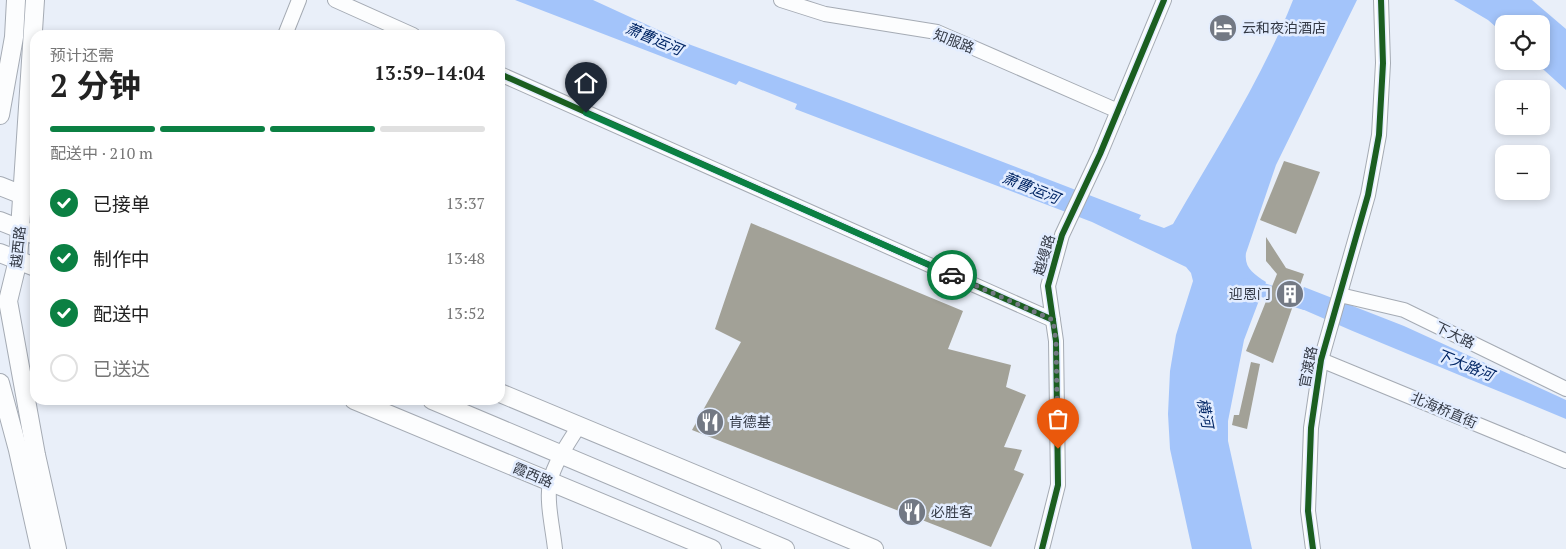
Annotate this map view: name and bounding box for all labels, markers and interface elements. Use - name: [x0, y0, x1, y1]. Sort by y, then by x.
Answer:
- hotel icon: 云和夜泊酒店: [1208, 13, 1238, 43]
- map controls: [1495, 15, 1550, 200]
- button: locate: [1495, 15, 1550, 70]
- water label: 萧曹运河: [623, 17, 689, 60]
- place label: 云和夜泊酒店: [1242, 18, 1326, 37]
- street label: 知服路: [931, 24, 977, 57]
- text: 预计还需: [50, 44, 114, 66]
- text: 13:59–14:04: [374, 60, 485, 85]
- pin: [565, 62, 607, 113]
- text: 2 分钟: [50, 64, 141, 106]
- icon: home: [572, 69, 600, 97]
- button: +: [1495, 80, 1550, 135]
- text: 配送中 · 210 m: [50, 142, 153, 164]
- button: −: [1495, 145, 1550, 200]
- water label: 萧曹运河: [1000, 167, 1066, 209]
- icon: check: [50, 189, 78, 217]
- text: 已接单: [93, 191, 150, 216]
- text: 13:37: [446, 192, 485, 214]
- street label: 越西路: [6, 225, 29, 269]
- street label: 越缦路: [1028, 232, 1059, 278]
- icon: check: [50, 244, 78, 272]
- text: 制作中: [93, 246, 150, 271]
- text: 13:48: [446, 247, 485, 269]
- courier: [927, 250, 977, 300]
- icon: car: [938, 261, 966, 289]
- building icon: 迎恩门: [1275, 279, 1305, 309]
- place label: 迎恩门: [1229, 284, 1271, 303]
- icon: check: [50, 299, 78, 327]
- text: 配送中: [93, 301, 150, 326]
- text: 13:52: [446, 302, 485, 324]
- street label: 下大路: [1432, 317, 1478, 352]
- street label: 官渡路: [1294, 344, 1321, 389]
- water label: 下大路河: [1434, 344, 1500, 386]
- text: 已送达: [93, 356, 150, 381]
- street label: 北海桥直街: [1408, 387, 1480, 432]
- water label: 横河: [1193, 396, 1219, 432]
- pin: [1037, 398, 1079, 449]
- icon: bag: [1044, 405, 1072, 433]
- restaurant icon: 肯德基: [695, 407, 725, 437]
- place label: 肯德基: [729, 412, 771, 431]
- street label: 霞西路: [510, 458, 556, 491]
- restaurant icon: 必胜客: [897, 497, 927, 527]
- place label: 必胜客: [931, 502, 973, 521]

